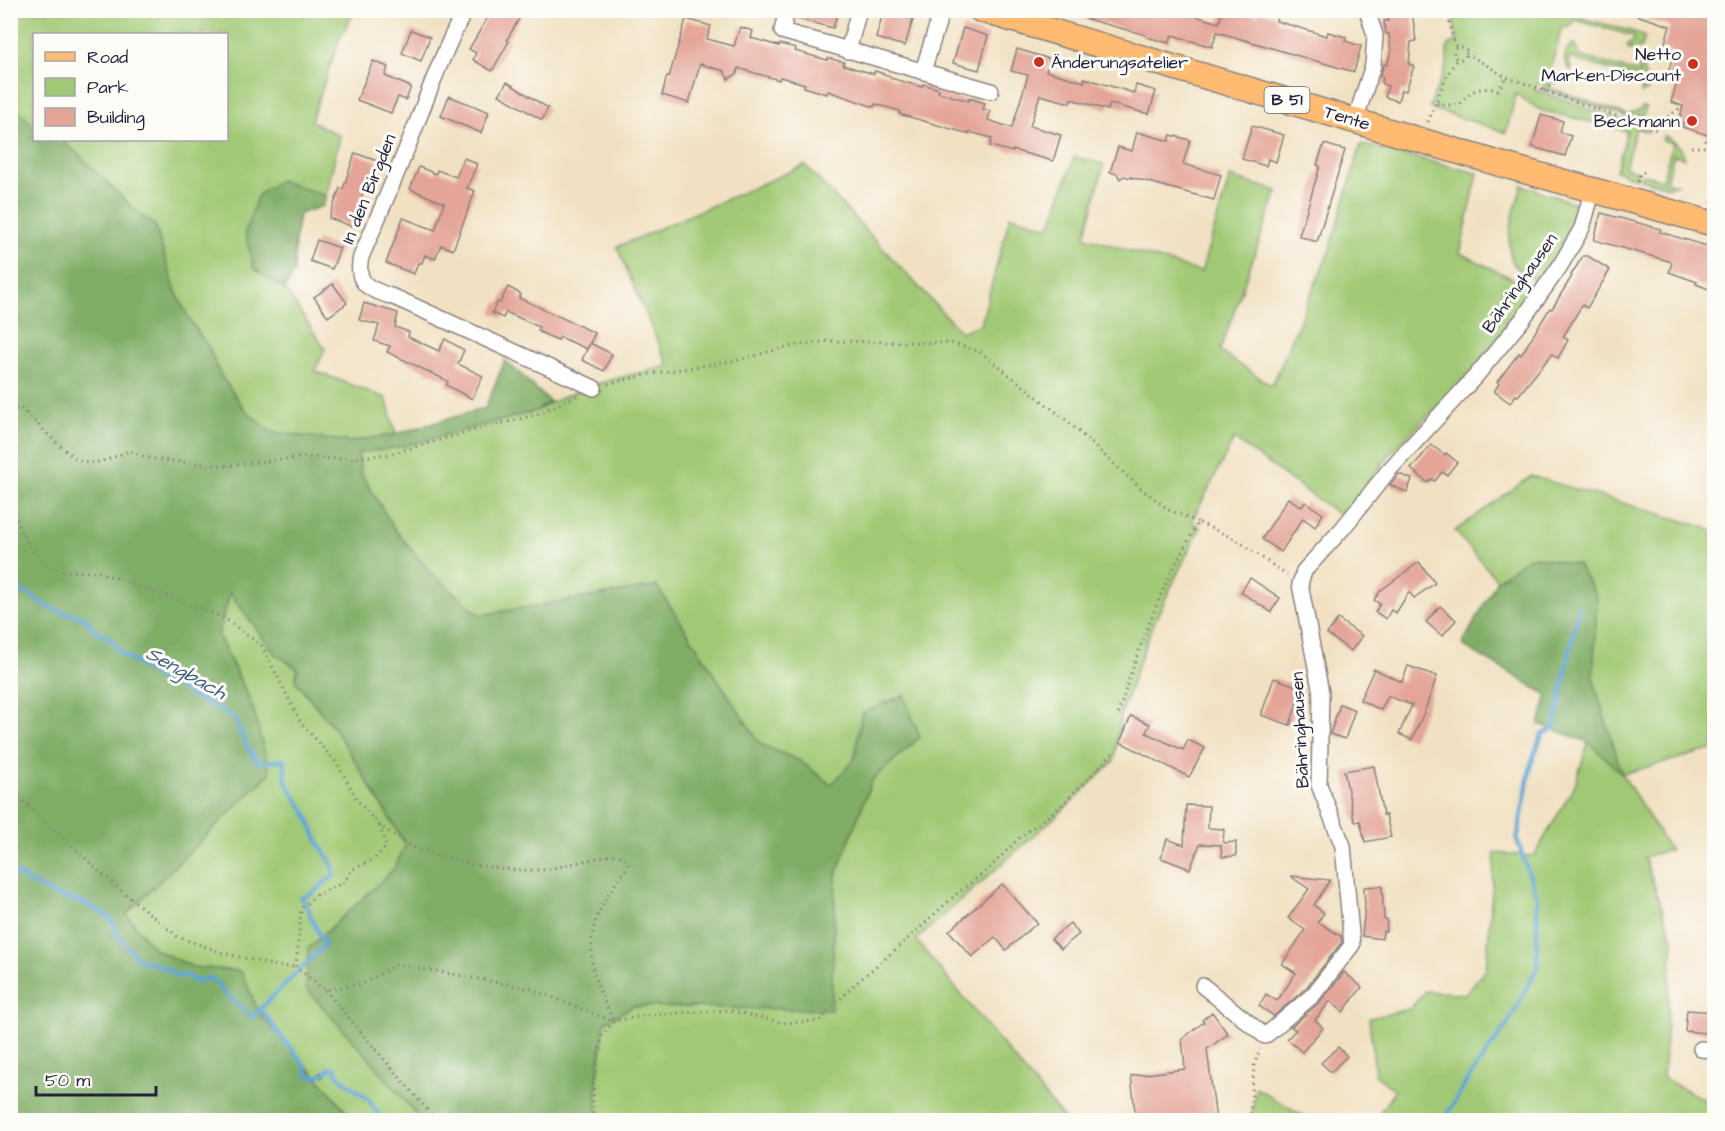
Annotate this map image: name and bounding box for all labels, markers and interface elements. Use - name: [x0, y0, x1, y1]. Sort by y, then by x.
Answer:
- legend: [33, 33, 228, 141]
- place label: Netto Marken-Discount: [1541, 42, 1682, 88]
- text: Road: [87, 45, 128, 70]
- place label: Änderungsatelier: [1051, 50, 1188, 76]
- marker: Änderungsatelier: [1032, 55, 1046, 69]
- marker: Netto Marken-Discount: [1686, 57, 1700, 71]
- text: Park: [87, 75, 129, 100]
- road number: B 51: [1264, 87, 1310, 113]
- street label: Tente: [1321, 99, 1373, 137]
- text: Building: [87, 105, 145, 131]
- place label: Beckmann: [1594, 109, 1680, 134]
- marker: Beckmann: [1685, 114, 1699, 128]
- street label: In den Birgden: [336, 130, 403, 248]
- street label: Bähringhausen: [1476, 228, 1565, 339]
- water label: Sengbach: [140, 639, 232, 708]
- street label: Bähringhausen: [1284, 671, 1317, 789]
- scale bar: [36, 1059, 156, 1097]
- text: 50 m: [45, 1068, 90, 1093]

